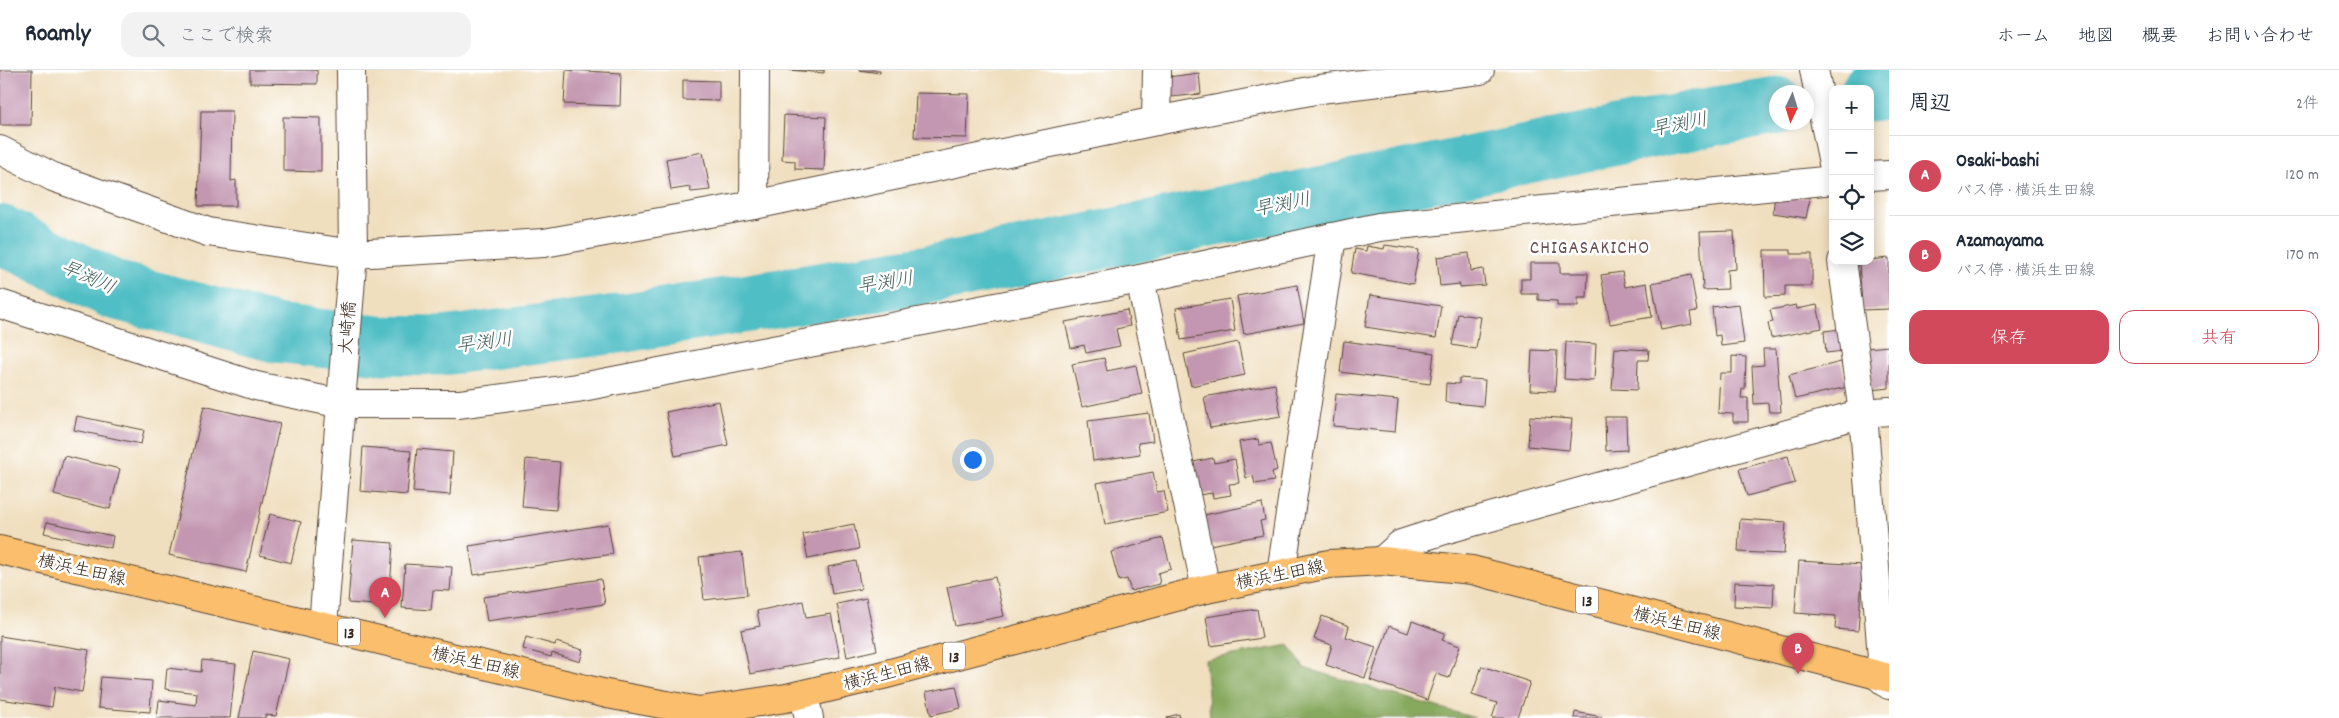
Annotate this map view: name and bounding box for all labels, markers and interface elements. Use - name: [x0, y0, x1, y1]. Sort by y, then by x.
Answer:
- search box: [121, 12, 471, 57]
- text: Roamly: [25, 18, 91, 52]
- icon: search: [139, 21, 167, 49]
- text: ここで検索: [179, 24, 274, 51]
- text: ホーム: [1997, 25, 2050, 50]
- text: 地図: [2078, 25, 2114, 50]
- text: 概要: [2142, 25, 2178, 50]
- text: お問い合わせ: [2206, 25, 2314, 50]
- north arrow: [1769, 85, 1814, 130]
- map controls: [1829, 85, 1874, 265]
- button: +: [1829, 85, 1874, 130]
- text: 周辺: [1909, 90, 1951, 120]
- text: 2件: [2296, 93, 2319, 116]
- water label: 早渕川: [1649, 108, 1710, 145]
- button: −: [1829, 130, 1874, 175]
- text: Osaki-bashi: [1956, 149, 2039, 176]
- text: A: [1921, 164, 1929, 187]
- text: 120 m: [2285, 164, 2319, 187]
- button: locate: [1829, 175, 1874, 220]
- text: バス停 · 横浜生田線: [1956, 180, 2095, 203]
- water label: 早渕川: [1252, 188, 1313, 225]
- button: layers: [1829, 220, 1874, 265]
- text: Azamayama: [1956, 229, 2043, 256]
- district label: CHIGASAKICHO: [1530, 236, 1650, 263]
- text: B: [1921, 244, 1929, 267]
- text: 170 m: [2286, 244, 2319, 267]
- water label: 早渕川: [56, 255, 119, 303]
- text: バス停 · 横浜生田線: [1956, 260, 2095, 283]
- water label: 早渕川: [855, 267, 916, 302]
- street label: 大崎橋: [335, 300, 364, 356]
- button: 保存: [1909, 310, 2109, 364]
- button: 共有: [2119, 310, 2319, 364]
- water label: 早渕川: [454, 328, 514, 361]
- your location: [960, 447, 986, 473]
- street label: 横浜生田線: [35, 549, 128, 594]
- street label: 横浜生田線: [1234, 556, 1327, 597]
- pin: A: [369, 577, 401, 618]
- road number: 13: [1576, 586, 1598, 614]
- street label: 横浜生田線: [1630, 602, 1723, 648]
- road number: 13: [338, 618, 360, 646]
- pin: B: [1782, 633, 1814, 674]
- street label: 横浜生田線: [429, 642, 522, 687]
- road number: 13: [943, 642, 965, 670]
- street label: 横浜生田線: [841, 652, 934, 698]

